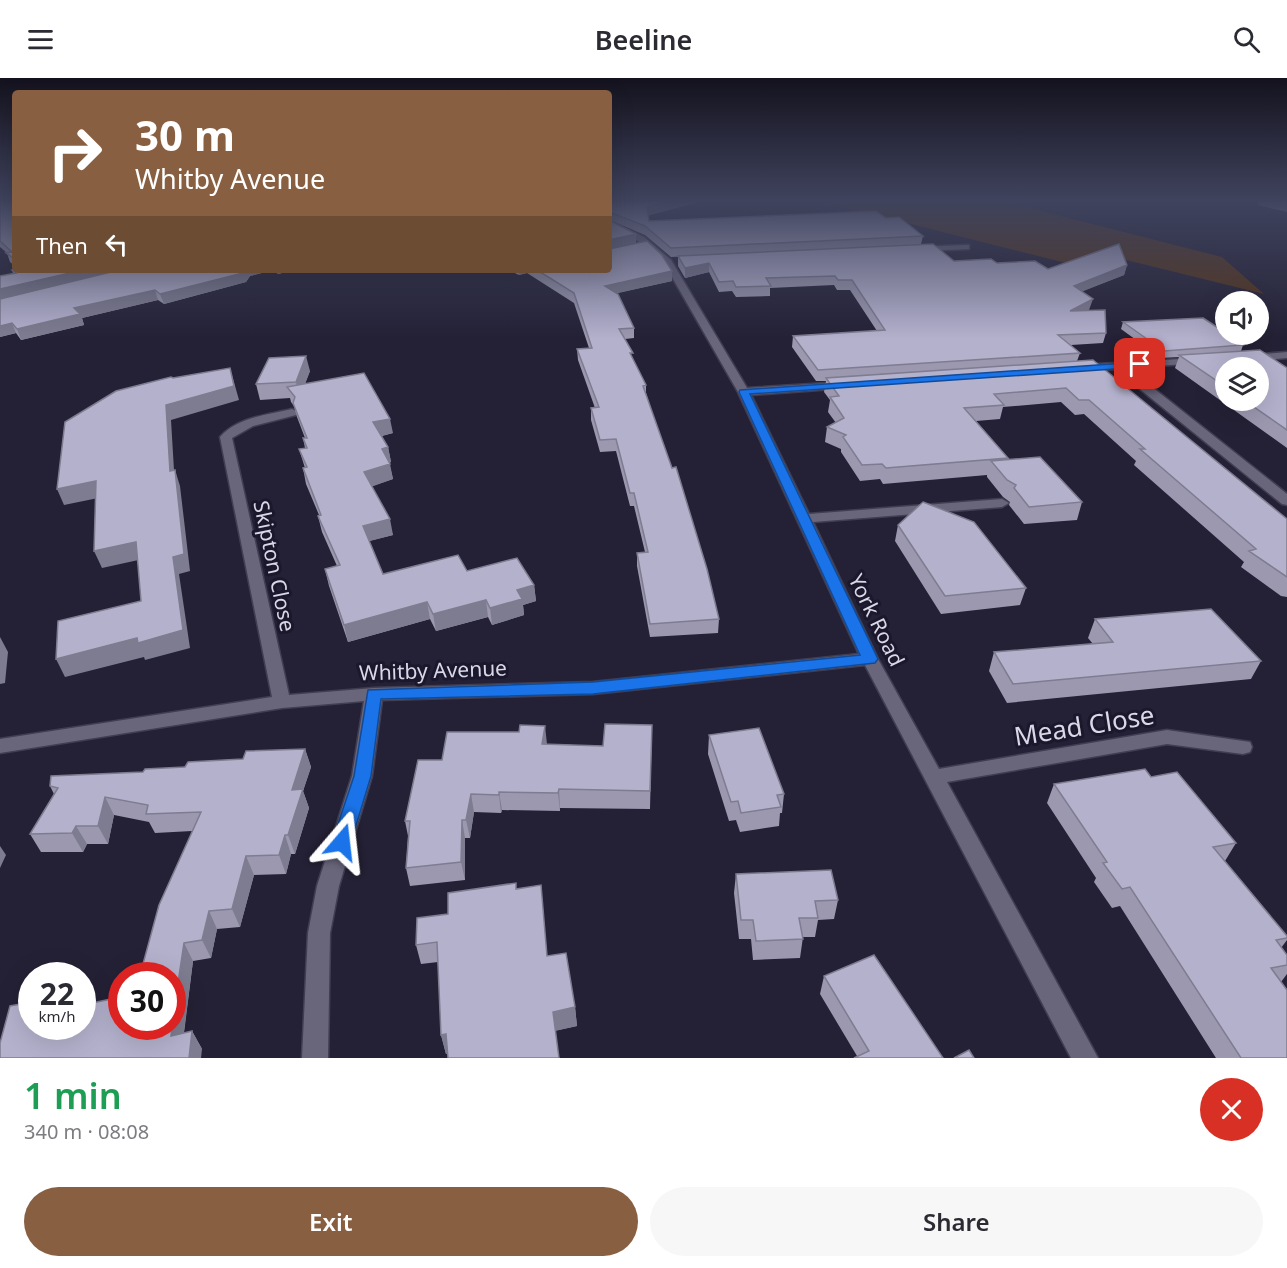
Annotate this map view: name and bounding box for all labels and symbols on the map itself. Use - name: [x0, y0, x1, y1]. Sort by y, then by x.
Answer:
- pin: [1114, 338, 1165, 389]
- street label: Skipton Close: [247, 498, 303, 634]
- street label: York Road: [843, 569, 911, 671]
- street label: Whitby Avenue: [359, 653, 507, 687]
- street label: Mead Close: [1011, 696, 1157, 754]
- position arrow: [310, 810, 374, 874]
- speed limit sign: 30: [108, 962, 186, 1040]

